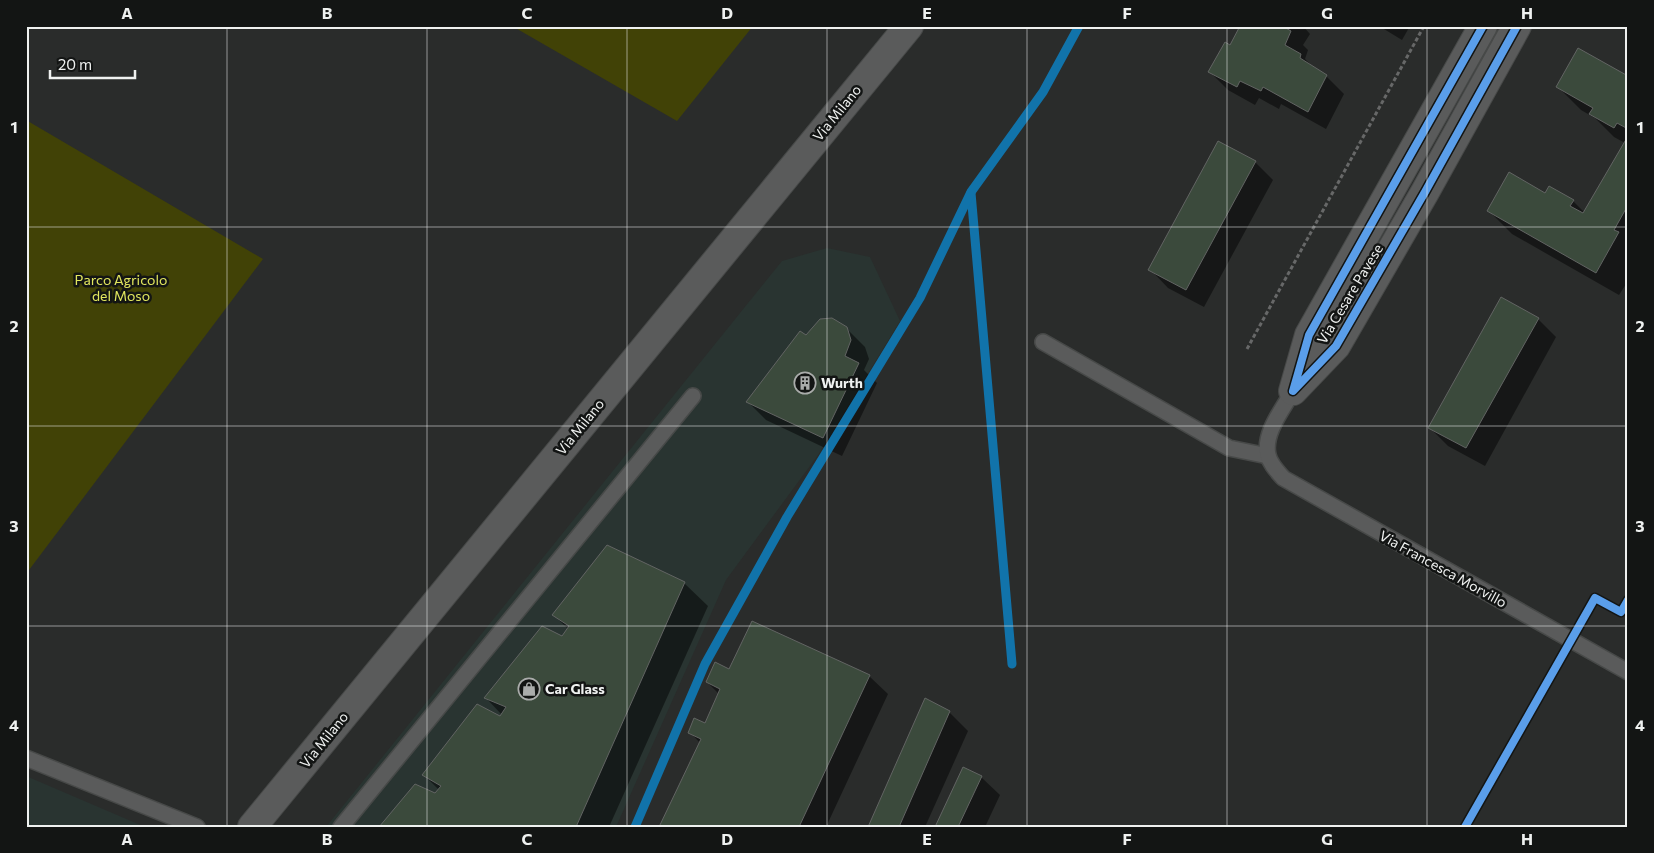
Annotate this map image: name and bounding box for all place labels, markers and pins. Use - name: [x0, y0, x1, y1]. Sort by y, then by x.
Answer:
- building icon: Wurth: [793, 371, 817, 395]
- place label: Wurth: [821, 374, 863, 391]
- shop icon: Car Glass: [517, 677, 541, 701]
- place label: Car Glass: [545, 680, 605, 697]

